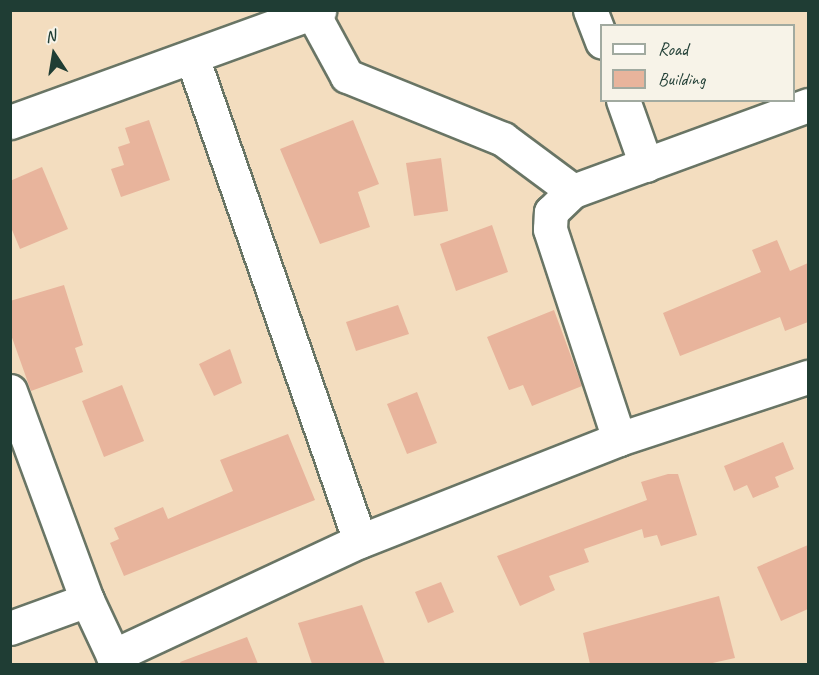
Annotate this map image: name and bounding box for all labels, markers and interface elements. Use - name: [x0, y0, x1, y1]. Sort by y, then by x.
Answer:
- north arrow: [24, 24, 84, 84]
- legend: [600, 24, 795, 102]
- text: N: [43, 26, 57, 47]
- text: Road: [658, 38, 688, 60]
- text: Building: [658, 68, 705, 90]

